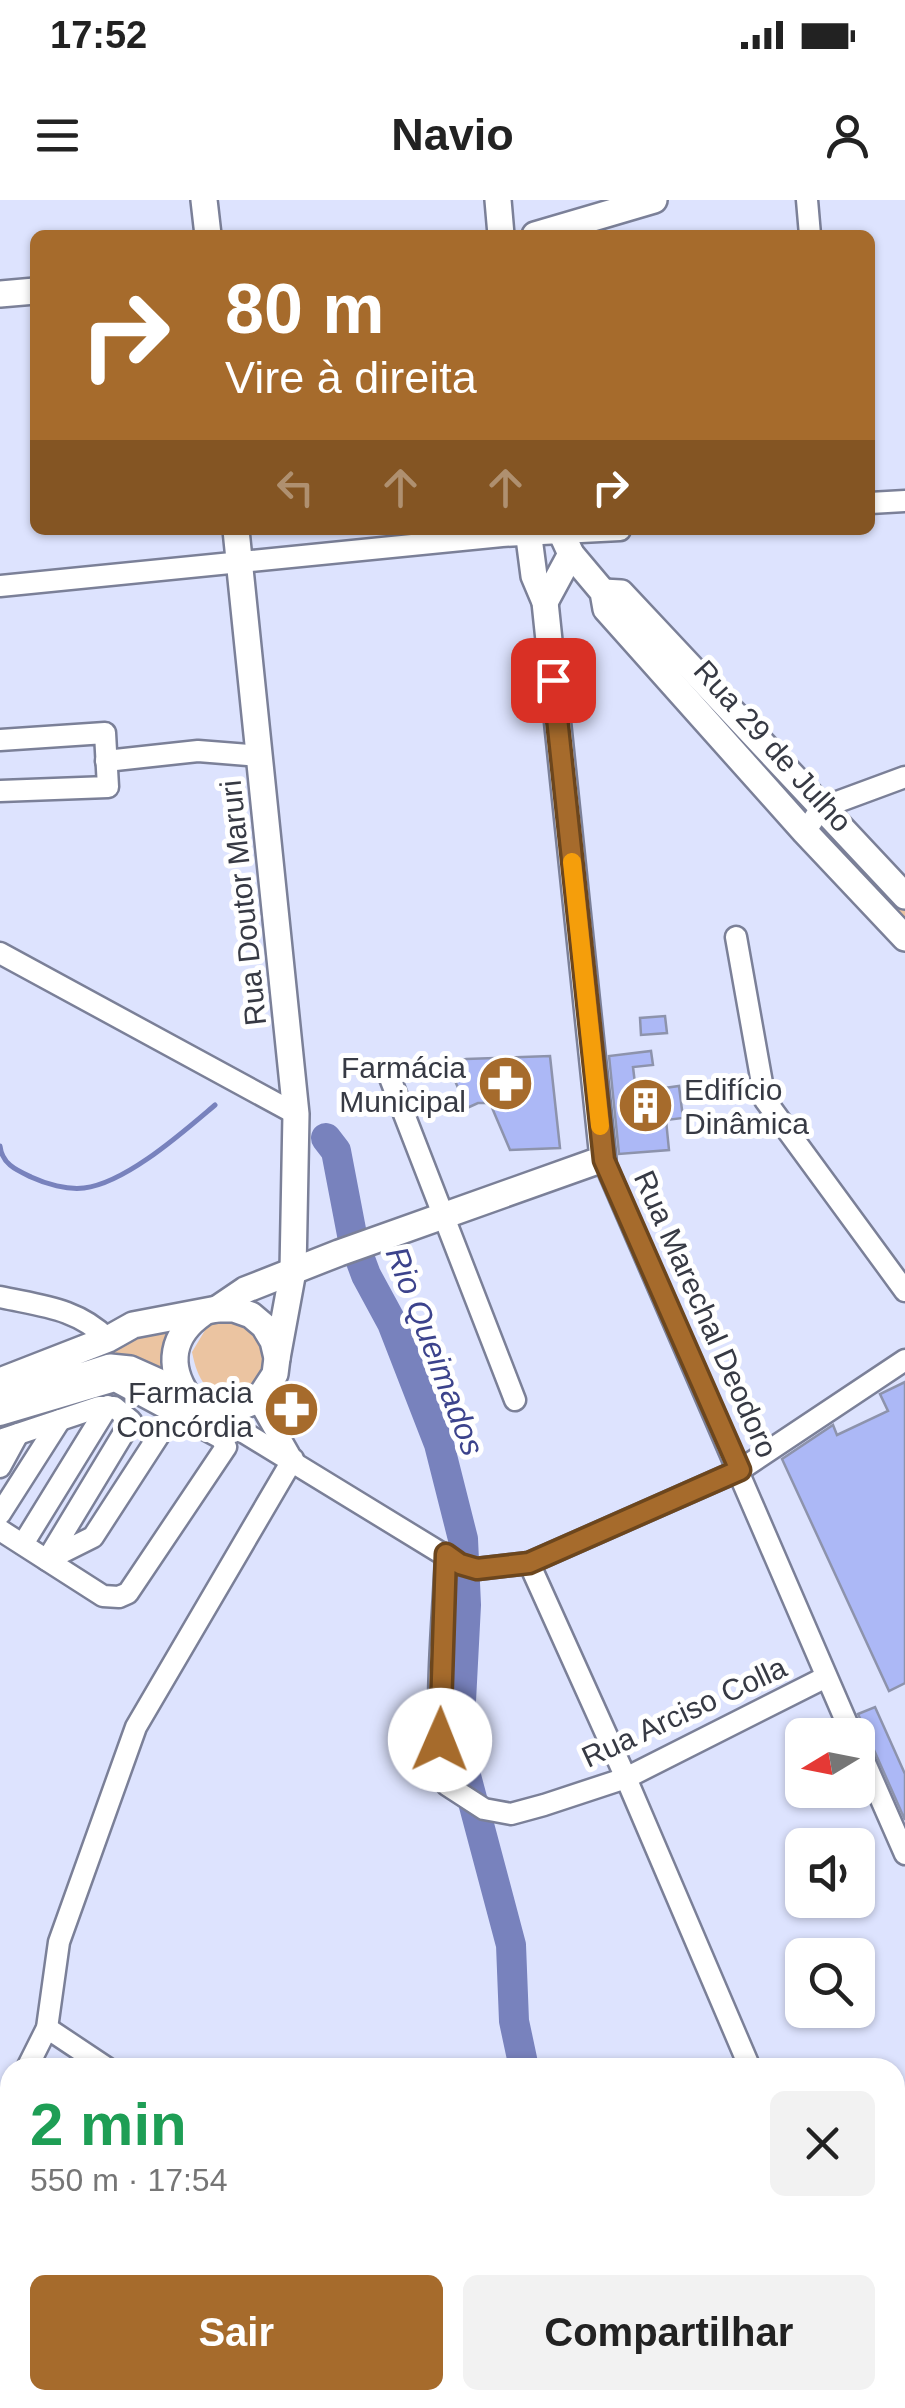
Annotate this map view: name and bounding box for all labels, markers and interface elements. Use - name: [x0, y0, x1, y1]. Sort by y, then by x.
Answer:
- text: 17:52: [50, 14, 147, 56]
- icon: menu: [30, 108, 85, 163]
- icon: person: [820, 108, 875, 163]
- text: Navio: [391, 109, 514, 160]
- icon: right: [60, 270, 190, 400]
- text: 80 m: [225, 270, 385, 348]
- text: Vire à direita: [225, 352, 477, 403]
- icon: left: [268, 460, 323, 515]
- icon: ahead: [373, 460, 428, 515]
- icon: ahead: [478, 460, 533, 515]
- icon: right: [583, 460, 638, 515]
- pin: [511, 638, 596, 723]
- icon: arrive: [526, 653, 581, 708]
- street label: Rua 29 de Julho: [688, 654, 858, 838]
- street label: Rua Doutor Maruri: [214, 779, 272, 1027]
- place label: Farmácia Municipal: [339, 1051, 466, 1118]
- pharmacy icon: Farmácia Municipal: [475, 1054, 535, 1114]
- place label: Edifício Dinâmica: [684, 1073, 809, 1140]
- building icon: Edifício Dinâmica: [615, 1076, 675, 1136]
- street label: Rua Marechal Deodoro: [628, 1166, 784, 1462]
- water label: Rio Queimados: [379, 1242, 491, 1460]
- place label: Farmacia Concórdia: [116, 1376, 253, 1443]
- pharmacy icon: Farmacia Concórdia: [262, 1379, 322, 1439]
- street label: Rua Arciso Colla: [577, 1650, 792, 1774]
- position arrow: [388, 1688, 492, 1792]
- north arrow: [785, 1718, 875, 1808]
- map controls: [785, 1718, 875, 2028]
- button: sound: [785, 1828, 875, 1918]
- button: search: [785, 1938, 875, 2028]
- text: 2 min: [30, 2091, 187, 2158]
- button: close: [770, 2091, 875, 2196]
- text: 550 m · 17:54: [30, 2162, 227, 2198]
- button: Sair: [30, 2275, 443, 2390]
- button: Compartilhar: [463, 2275, 875, 2390]

